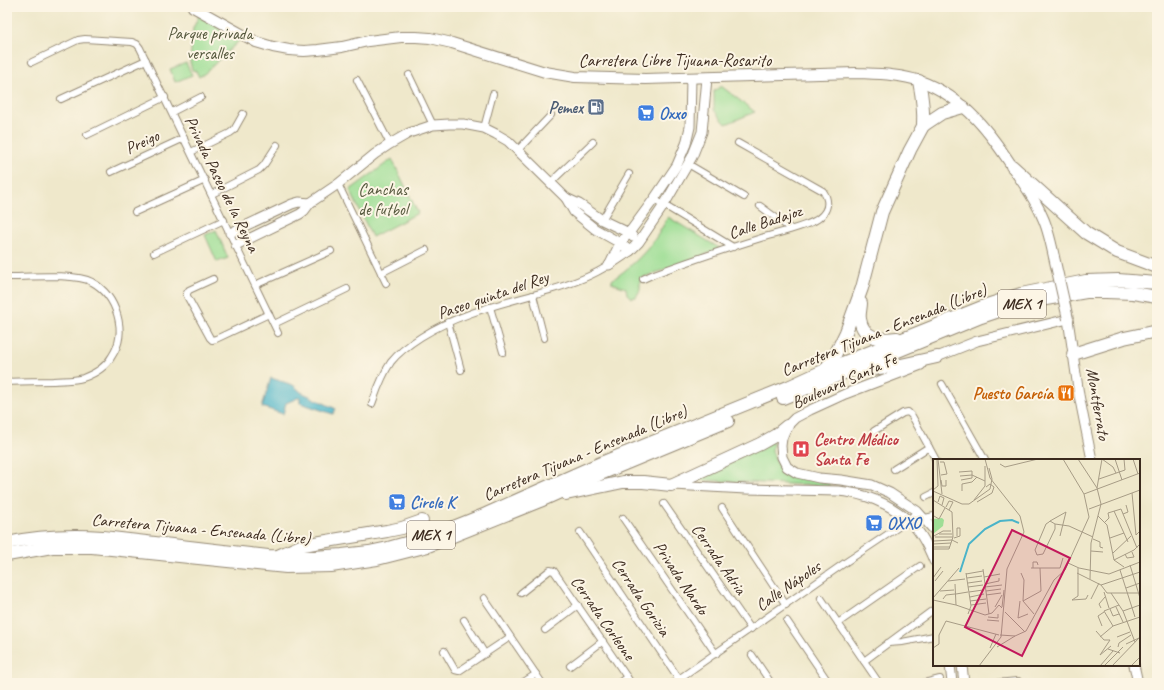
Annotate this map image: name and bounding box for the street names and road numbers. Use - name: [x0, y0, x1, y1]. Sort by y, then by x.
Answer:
- street label: Carretera Libre Tijuana-Rosarito: [579, 50, 772, 71]
- street label: Privada Paseo de la Reyna: [180, 112, 265, 257]
- street label: Preigo: [122, 125, 163, 159]
- street label: Calle Badajoz: [726, 200, 806, 244]
- street label: Paseo quinta del Rey: [435, 266, 552, 324]
- street label: Carretera Tijuana - Ensenada (Libre): [778, 279, 991, 381]
- road number: MEX 1: [998, 290, 1046, 318]
- street label: Boulevard Santa Fe: [788, 348, 901, 413]
- street label: Montferrato: [1081, 366, 1115, 443]
- street label: Carretera Tijuana - Ensenada (Libre): [480, 400, 691, 506]
- street label: Carretera Tijuana - Ensenada (Libre): [91, 509, 313, 549]
- street label: Cerrada Adria: [687, 520, 752, 599]
- road number: MEX 1: [407, 521, 455, 549]
- street label: Privada Nardo: [649, 537, 714, 620]
- street label: Cerrada Gorizia: [607, 554, 676, 641]
- street label: Calle Nápoles: [751, 555, 826, 616]
- street label: Cerrada Corleone: [566, 572, 641, 665]

